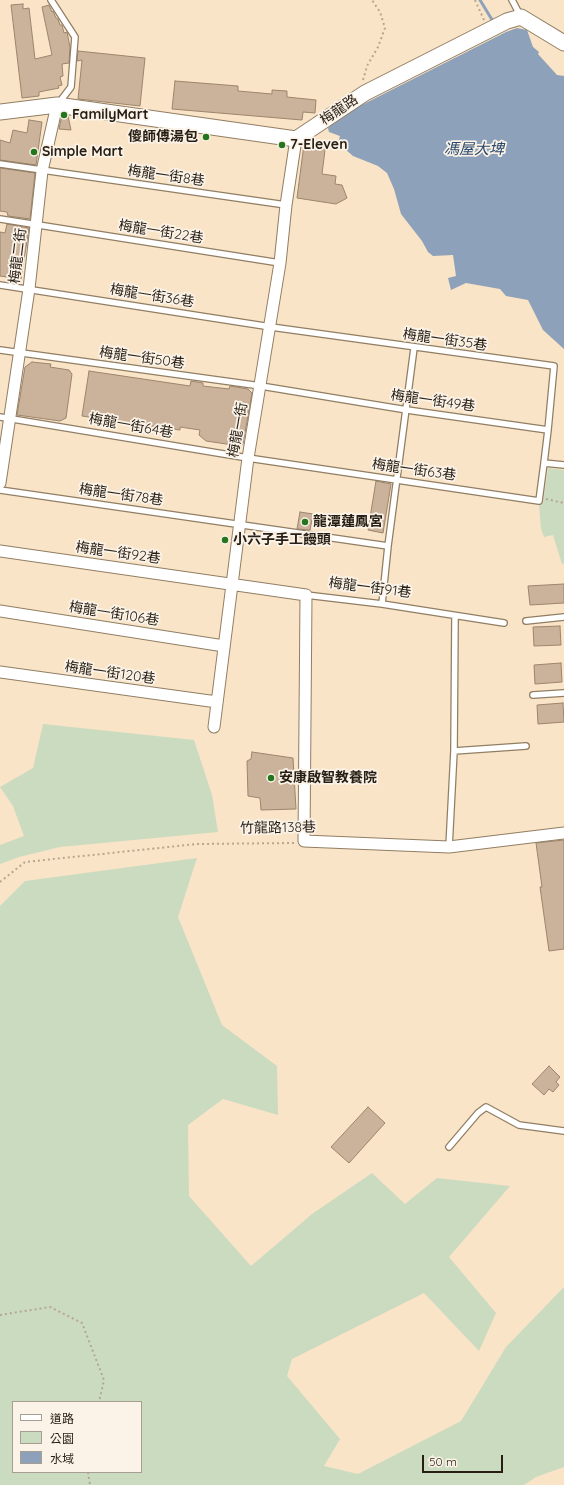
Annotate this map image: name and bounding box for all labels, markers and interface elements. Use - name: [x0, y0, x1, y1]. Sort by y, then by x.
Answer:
- street label: 梅龍路: [317, 91, 361, 129]
- place label: FamilyMart: [72, 107, 148, 123]
- marker: FamilyMart: [59, 110, 69, 120]
- place label: 傻師傅湯包: [128, 129, 198, 145]
- marker: 傻師傅湯包: [201, 132, 211, 142]
- place label: 7-Eleven: [290, 137, 347, 153]
- marker: 7-Eleven: [277, 140, 287, 150]
- water label: 馮屋大埤: [444, 140, 504, 158]
- place label: Simple Mart: [42, 144, 123, 160]
- marker: Simple Mart: [29, 147, 39, 157]
- street label: 梅龍一街8巷: [126, 162, 206, 190]
- street label: 梅龍一街22巷: [117, 217, 205, 247]
- street label: 梅龍二街: [6, 227, 30, 285]
- street label: 梅龍一街36巷: [109, 281, 195, 311]
- street label: 梅龍一街35巷: [402, 326, 488, 354]
- street label: 梅龍一街50巷: [98, 344, 186, 372]
- street label: 梅龍一街49巷: [390, 387, 476, 415]
- street label: 梅龍一街: [225, 401, 251, 459]
- street label: 梅龍一街64巷: [88, 410, 174, 442]
- street label: 梅龍一街63巷: [371, 456, 457, 484]
- street label: 梅龍一街78巷: [78, 481, 164, 509]
- place label: 龍潭蓮鳳宮: [313, 514, 383, 530]
- marker: 龍潭蓮鳳宮: [300, 517, 310, 527]
- place label: 小六子手工饅頭: [233, 532, 331, 548]
- marker: 小六子手工饅頭: [220, 535, 230, 545]
- street label: 梅龍一街92巷: [74, 539, 162, 567]
- street label: 梅龍一街91巷: [328, 575, 412, 601]
- street label: 梅龍一街106巷: [68, 599, 160, 629]
- street label: 梅龍一街120巷: [64, 658, 156, 688]
- place label: 安康啟智教養院: [279, 770, 377, 786]
- marker: 安康啟智教養院: [266, 773, 276, 783]
- street label: 竹龍路138巷: [240, 819, 316, 837]
- legend: [12, 1401, 142, 1473]
- text: 道路: [50, 1411, 74, 1426]
- text: 公園: [50, 1431, 74, 1446]
- scale bar: [424, 1447, 505, 1473]
- text: 水域: [50, 1451, 74, 1466]
- text: 50 m: [429, 1454, 457, 1469]

